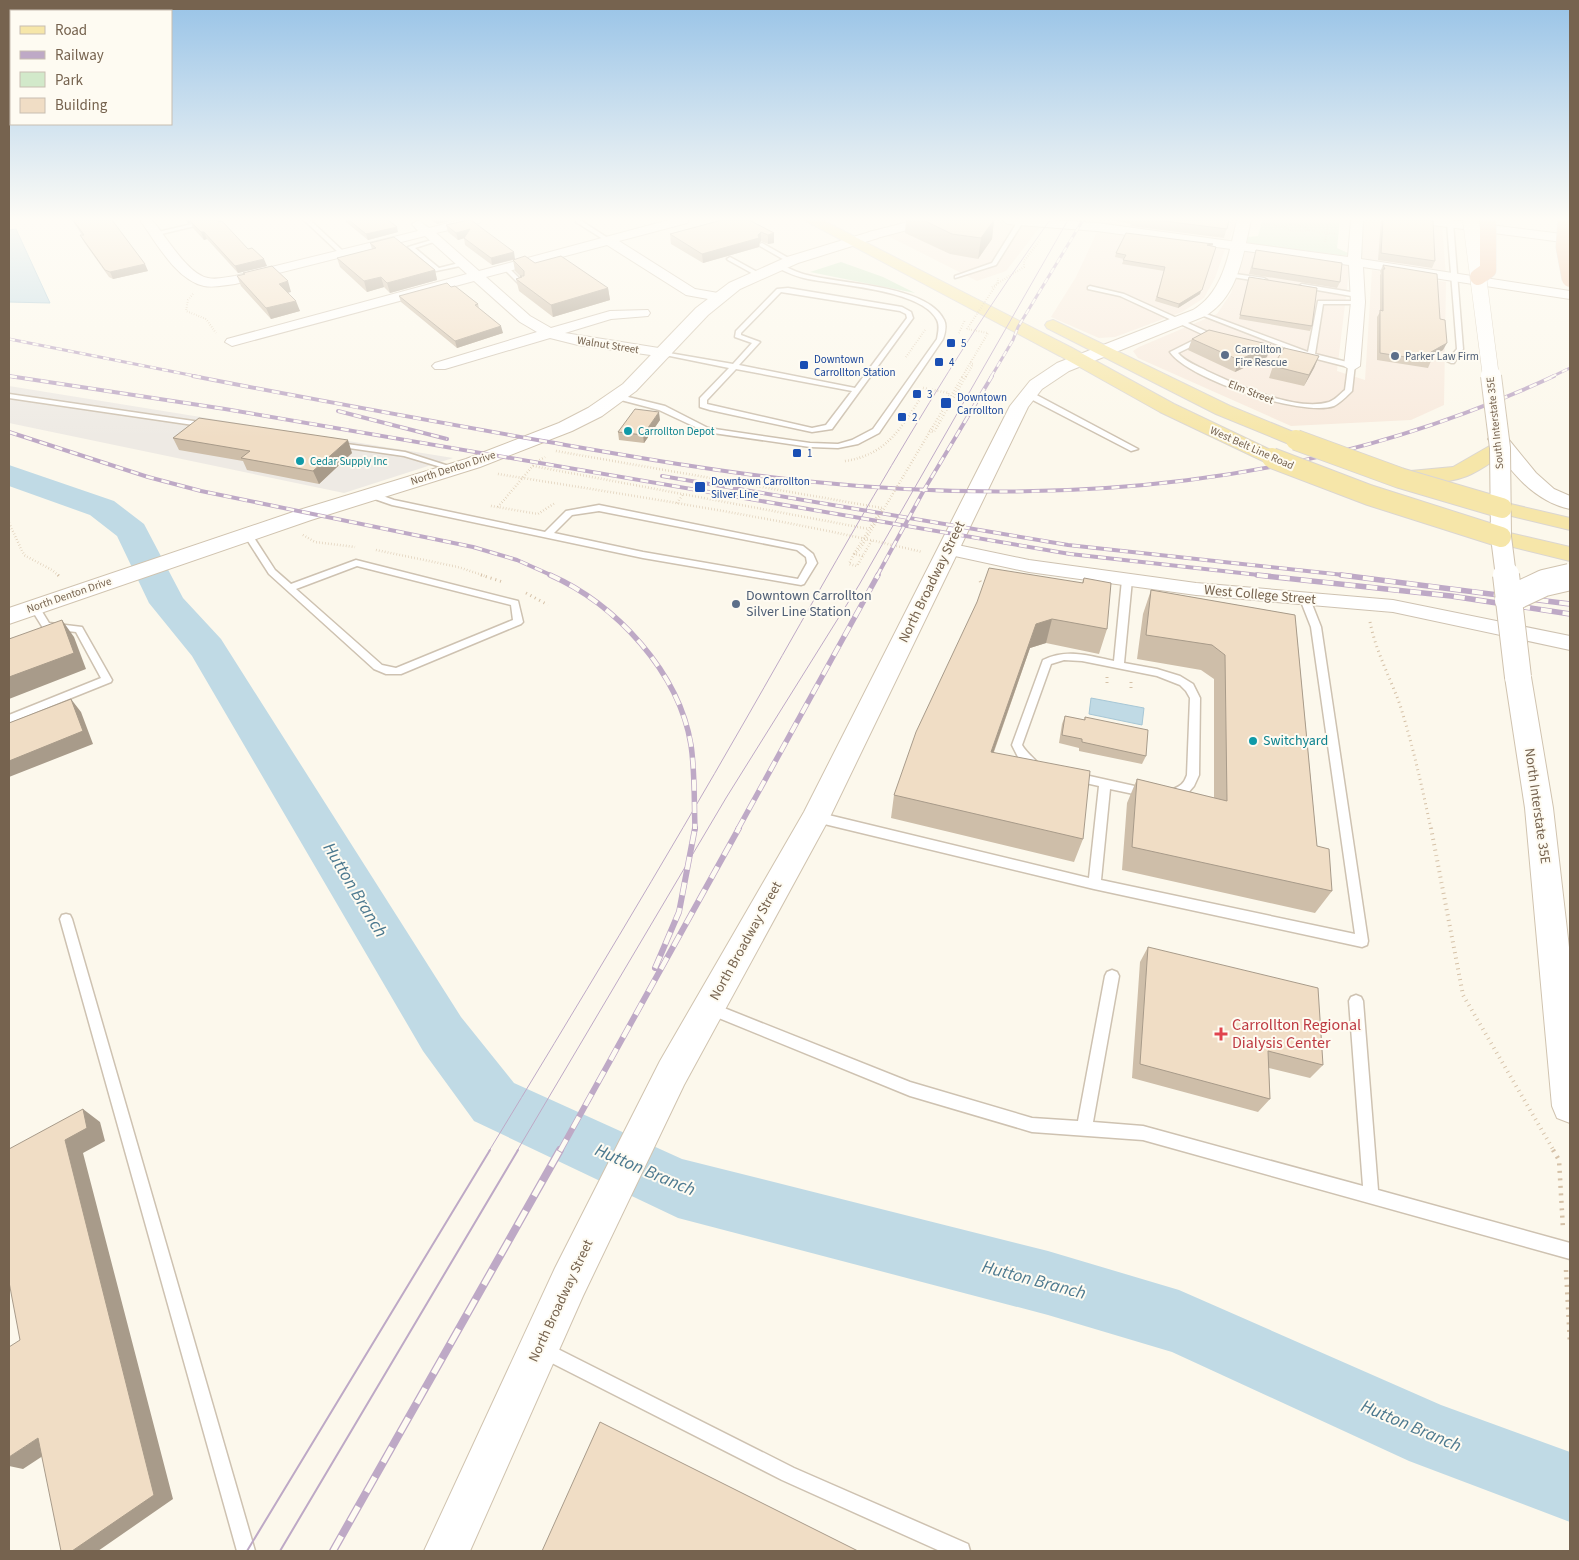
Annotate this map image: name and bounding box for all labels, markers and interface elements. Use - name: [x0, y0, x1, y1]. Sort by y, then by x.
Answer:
- legend: [10, 10, 172, 125]
- text: Road: [55, 20, 87, 41]
- text: Railway: [55, 45, 104, 66]
- text: Park: [55, 70, 84, 91]
- text: Building: [55, 95, 108, 116]
- street label: Walnut Street: [576, 333, 640, 357]
- place label: 5: [961, 336, 966, 351]
- marker: 5: [945, 337, 957, 349]
- place label: Carrollton Fire Rescue: [1235, 342, 1288, 370]
- marker: Carrollton Fire Rescue: [1219, 349, 1231, 361]
- place label: Parker Law Firm: [1405, 349, 1479, 364]
- marker: Parker Law Firm: [1389, 350, 1401, 362]
- place label: Downtown Carrollton Station: [814, 352, 896, 380]
- place label: 4: [949, 355, 955, 370]
- marker: 4: [933, 356, 945, 368]
- marker: Downtown Carrollton Station: [798, 359, 810, 371]
- street label: Elm Street: [1226, 376, 1276, 408]
- street label: South Interstate 35E: [1483, 376, 1507, 470]
- place label: 3: [927, 387, 932, 402]
- marker: 3: [911, 388, 923, 400]
- place label: Downtown Carrollton: [957, 390, 1007, 418]
- marker: Downtown Carrollton: [939, 396, 953, 410]
- place label: 2: [912, 410, 917, 425]
- marker: 2: [896, 411, 908, 423]
- street label: West Belt Line Road: [1208, 423, 1296, 473]
- place label: Carrollton Depot: [638, 424, 715, 439]
- marker: Carrollton Depot: [622, 425, 634, 437]
- place label: 1: [807, 446, 812, 461]
- street label: North Denton Drive: [409, 447, 498, 489]
- marker: 1: [791, 447, 803, 459]
- place label: Cedar Supply Inc: [310, 454, 388, 469]
- marker: Cedar Supply Inc: [294, 455, 306, 467]
- place label: Downtown Carrollton Silver Line: [711, 474, 810, 502]
- marker: Downtown Carrollton Silver Line: [693, 480, 707, 494]
- street label: North Broadway Street: [894, 518, 970, 646]
- street label: North Denton Drive: [25, 573, 114, 617]
- street label: West College Street: [1203, 580, 1317, 610]
- place label: Downtown Carrollton Silver Line Station: [746, 586, 872, 622]
- marker: Downtown Carrollton Silver Line Station: [730, 598, 742, 610]
- place label: Switchyard: [1263, 731, 1328, 751]
- marker: Switchyard: [1247, 735, 1259, 747]
- street label: North Interstate 35E: [1519, 747, 1555, 865]
- water label: Hutton Branch: [317, 838, 393, 942]
- street label: North Broadway Street: [705, 878, 787, 1004]
- place label: Carrollton Regional Dialysis Center: [1232, 1014, 1361, 1054]
- marker: Carrollton Regional Dialysis Center: [1214, 1027, 1228, 1041]
- water label: Hutton Branch: [591, 1138, 699, 1202]
- street label: North Broadway Street: [524, 1236, 598, 1366]
- water label: Hutton Branch: [979, 1254, 1089, 1306]
- water label: Hutton Branch: [1357, 1394, 1465, 1458]

